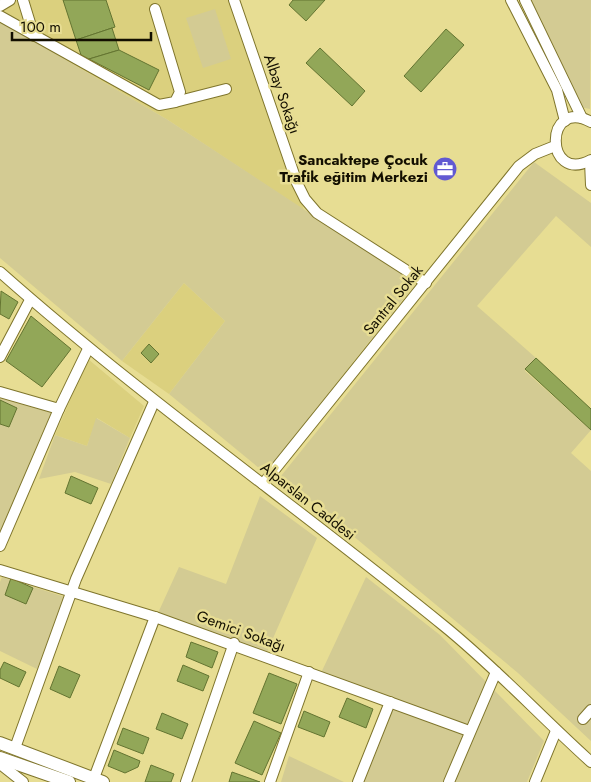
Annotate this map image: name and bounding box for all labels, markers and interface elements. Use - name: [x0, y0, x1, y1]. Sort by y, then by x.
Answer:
- scale bar: [12, 10, 151, 42]
- text: 100 m: [20, 16, 61, 38]
- street label: Albay Sokağı: [258, 51, 306, 137]
- place label: Sancaktepe Çocuk Trafik eğitim Merkezi: [280, 149, 428, 188]
- office icon: Sancaktepe Çocuk Trafik eğitim Merkezi: [432, 156, 458, 182]
- street label: Santral Sokak: [358, 260, 428, 340]
- street label: Alparslan Caddesi: [256, 457, 360, 545]
- street label: Gemici Sokağı: [193, 605, 289, 657]

